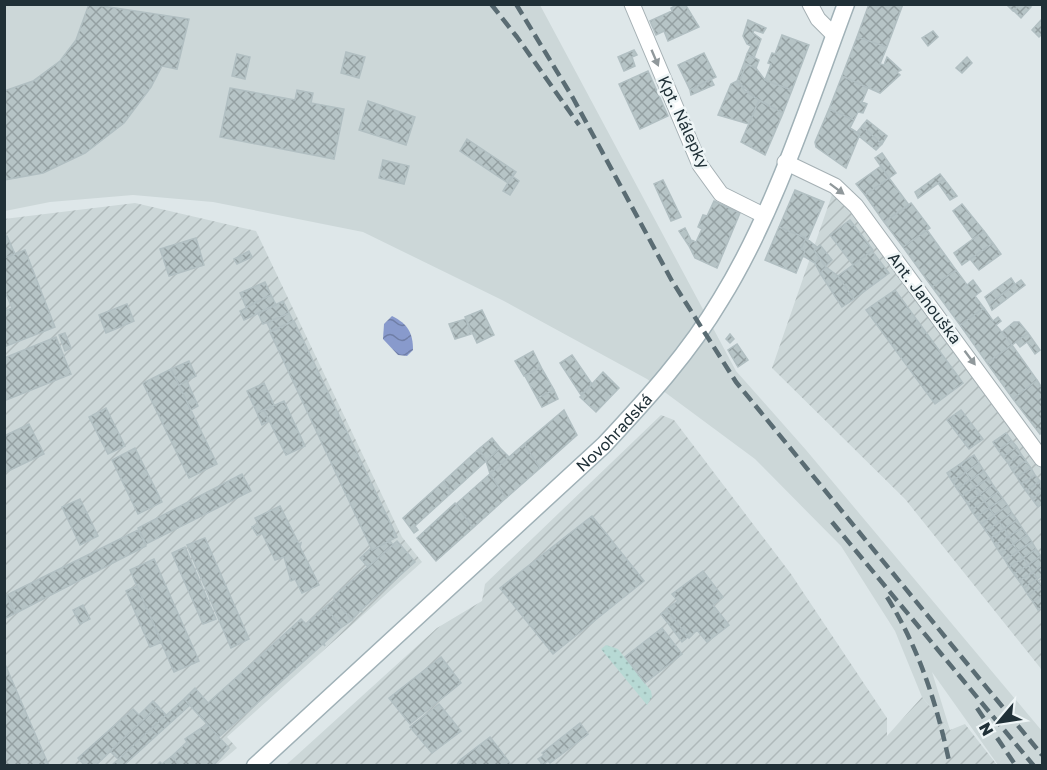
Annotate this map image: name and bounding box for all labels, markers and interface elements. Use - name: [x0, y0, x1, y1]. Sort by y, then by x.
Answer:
- one-way arrow: [650, 50, 660, 68]
- street label: Kpt. Nálepky: [654, 72, 714, 172]
- one-way arrow: [829, 183, 845, 196]
- street label: Ant. Janouška: [884, 248, 966, 348]
- one-way arrow: [964, 351, 976, 366]
- street label: Novohradská: [572, 389, 656, 476]
- north arrow: [969, 692, 1029, 752]
- text: N: [974, 719, 998, 739]

